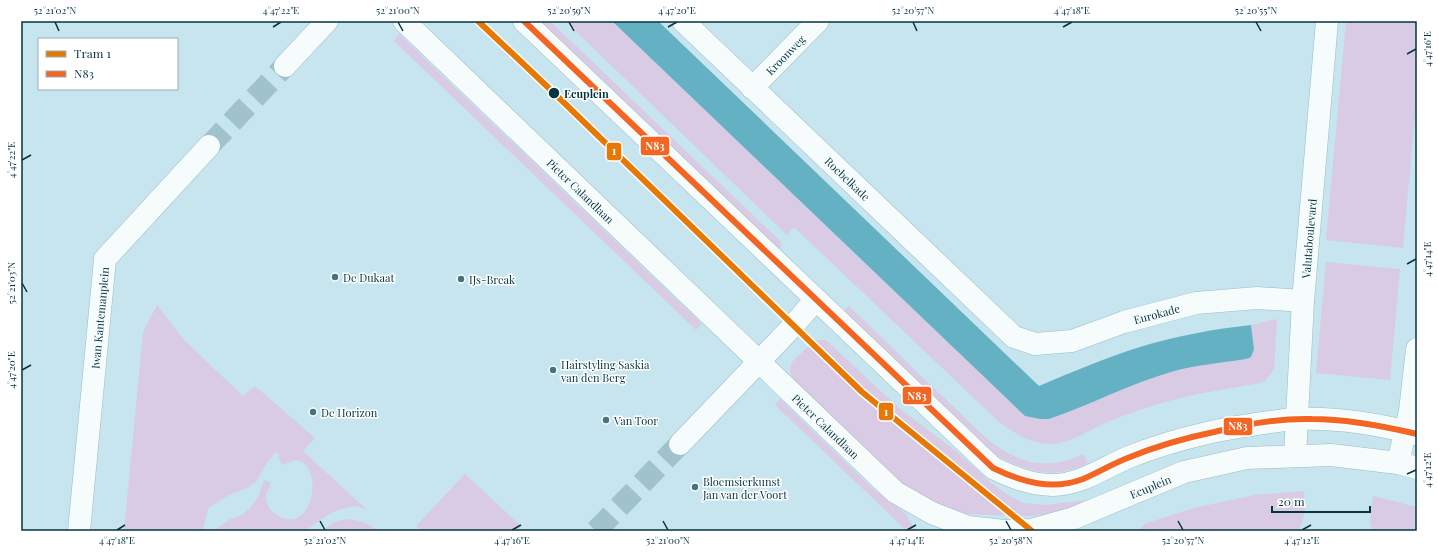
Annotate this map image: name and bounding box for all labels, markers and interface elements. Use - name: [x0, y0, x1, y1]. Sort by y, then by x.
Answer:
- text: 52°21'02"N: [34, 3, 76, 17]
- text: 4°47'22"E: [263, 3, 299, 17]
- text: 52°21'00"N: [376, 3, 420, 17]
- text: 52°20'59"N: [547, 3, 591, 17]
- text: 4°47'20"E: [658, 3, 696, 17]
- text: 52°20'57"N: [892, 3, 934, 17]
- text: 4°47'18"E: [1054, 3, 1090, 17]
- text: 52°20'55"N: [1235, 3, 1277, 17]
- street label: Kroonweg: [762, 31, 808, 78]
- text: 4°47'16"E: [1420, 31, 1434, 67]
- legend: [38, 38, 178, 90]
- text: Tram 1: [74, 45, 111, 61]
- text: N83: [74, 65, 94, 81]
- marker: Ecuplein: [547, 86, 561, 100]
- place label: Ecuplein: [564, 86, 609, 101]
- line badge: N83: [640, 136, 670, 156]
- text: N83: [645, 138, 665, 153]
- text: 4°47'22"E: [4, 142, 18, 178]
- line badge: 1: [606, 142, 622, 161]
- text: 1: [612, 143, 616, 158]
- street label: Roebelkade: [822, 153, 874, 204]
- street label: Pieter Calandlaan: [544, 155, 618, 227]
- street label: Valutaboulevard: [1297, 197, 1319, 280]
- text: 4°47'14"E: [1420, 241, 1434, 277]
- text: 52°21'03"N: [4, 262, 18, 304]
- street label: Iwan Kantemanplein: [87, 266, 112, 370]
- place label: De Dukaat: [343, 270, 394, 285]
- marker: De Dukaat: [330, 272, 340, 282]
- place label: IJs-Break: [469, 272, 515, 287]
- marker: IJs-Break: [456, 274, 466, 284]
- street label: Eurokade: [1132, 300, 1182, 327]
- text: 4°47'20"E: [4, 351, 18, 389]
- place label: Hairstyling Saskia van den Berg: [560, 357, 650, 385]
- marker: Hairstyling Saskia van den Berg: [548, 365, 558, 375]
- line badge: N83: [902, 386, 932, 405]
- text: N83: [907, 388, 927, 403]
- street label: Pieter Calandlaan: [789, 390, 863, 462]
- line badge: 1: [878, 402, 894, 421]
- text: 1: [884, 404, 888, 419]
- place label: De Horizon: [321, 405, 378, 420]
- marker: De Horizon: [308, 407, 318, 417]
- place label: Van Toor: [613, 413, 658, 428]
- marker: Van Toor: [601, 415, 611, 425]
- line badge: N83: [1223, 417, 1253, 436]
- text: N83: [1228, 418, 1248, 433]
- text: 4°47'12"E: [1420, 452, 1434, 488]
- street label: Ecuplein: [1127, 471, 1173, 501]
- place label: Bloemsierkunst Jan van der Voort: [702, 474, 787, 502]
- marker: Bloemsierkunst Jan van der Voort: [690, 482, 700, 492]
- scale bar: [1272, 488, 1370, 514]
- text: 20 m: [1278, 493, 1305, 509]
- text: 4°47'18"E: [99, 533, 135, 547]
- text: 52°21'02"N: [304, 533, 346, 547]
- text: 4°47'16"E: [494, 533, 530, 547]
- text: 52°21'00"N: [646, 533, 690, 547]
- text: 4°47'14"E: [889, 533, 925, 547]
- text: 52°20'58"N: [989, 533, 1033, 547]
- text: 52°20'57"N: [1162, 533, 1204, 547]
- text: 4°47'12"E: [1284, 533, 1320, 547]

